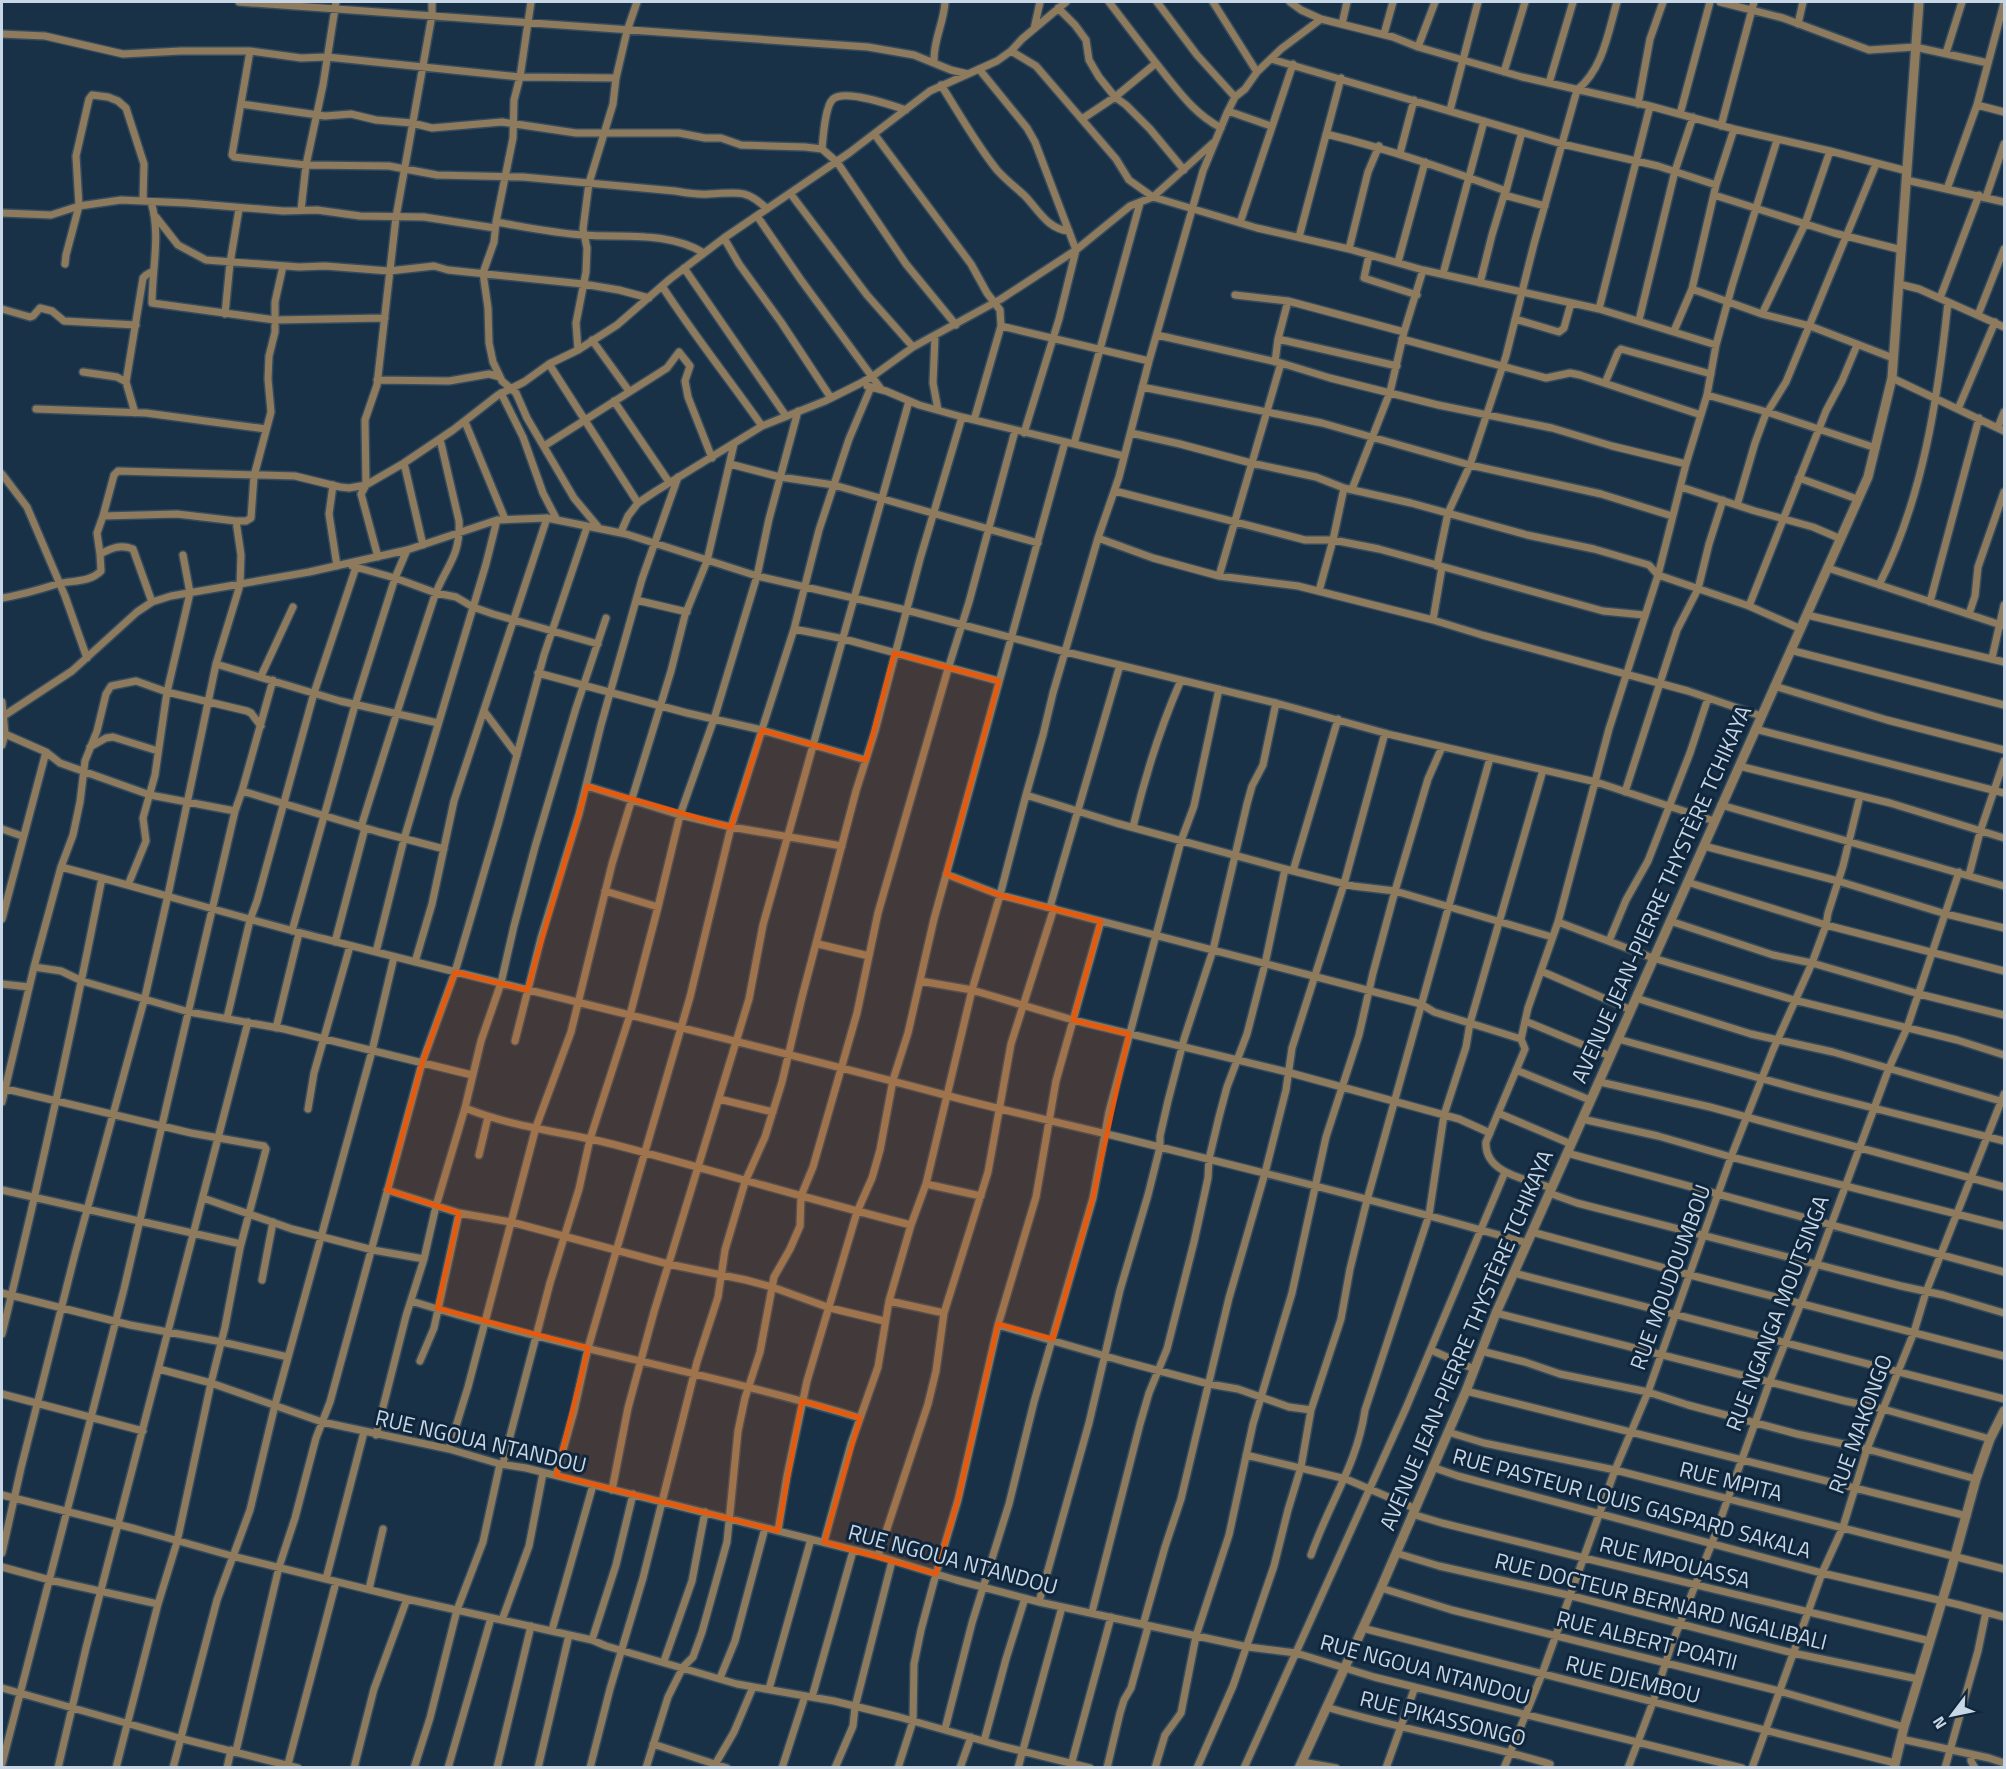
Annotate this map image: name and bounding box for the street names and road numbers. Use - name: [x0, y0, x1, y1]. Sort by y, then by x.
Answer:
- street label: AVENUE JEAN-PIERRE THYSTÈRE TCHIKAYA: [1562, 700, 1760, 1088]
- street label: AVENUE JEAN-PIERRE THYSTÈRE TCHIKAYA: [1370, 1144, 1562, 1536]
- street label: RUE MOUDOUMBOU: [1621, 1179, 1719, 1375]
- street label: RUE NGANGA MOUTSINGA: [1716, 1190, 1838, 1436]
- street label: RUE MAKONGO: [1819, 1350, 1901, 1498]
- street label: RUE NGOUA NTANDOU: [372, 1400, 590, 1482]
- street label: RUE PASTEUR LOUIS GASPARD SAKALA: [1449, 1439, 1815, 1567]
- street label: RUE MPITA: [1676, 1452, 1786, 1510]
- street label: RUE NGOUA NTANDOU: [844, 1515, 1062, 1603]
- street label: RUE MPOUASSA: [1596, 1527, 1754, 1597]
- street label: RUE DOCTEUR BERNARD NGALIBALI: [1491, 1543, 1831, 1659]
- street label: RUE ALBERT POATII: [1553, 1601, 1741, 1679]
- street label: RUE NGOUA NTANDOU: [1316, 1625, 1534, 1713]
- street label: RUE DJEMBOU: [1562, 1646, 1704, 1712]
- street label: RUE PIKASSONGO: [1356, 1681, 1530, 1755]

